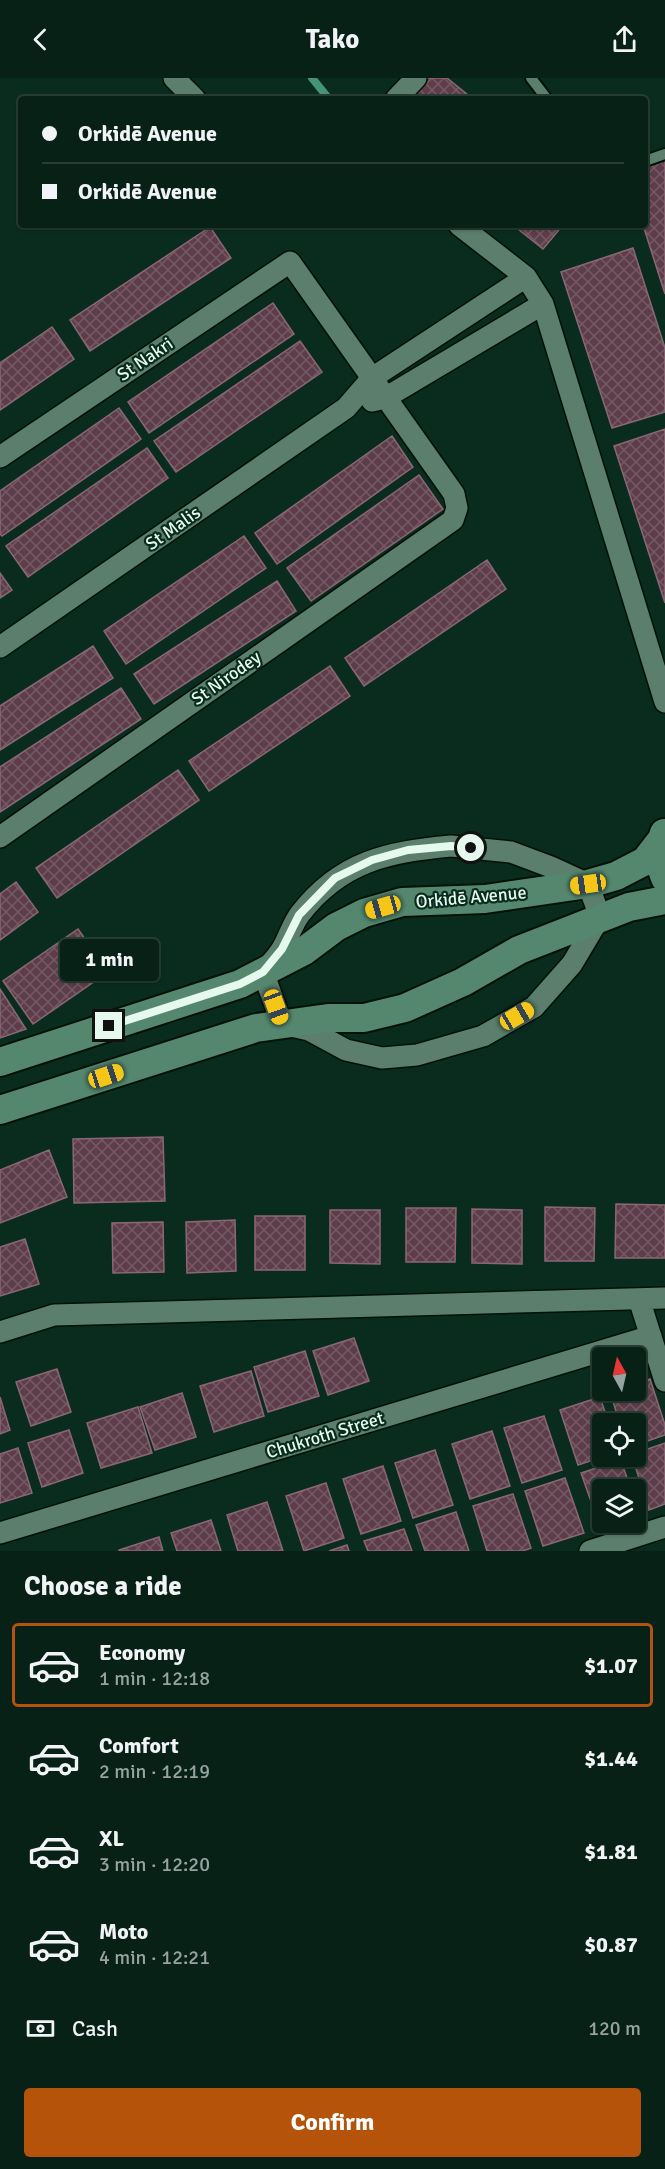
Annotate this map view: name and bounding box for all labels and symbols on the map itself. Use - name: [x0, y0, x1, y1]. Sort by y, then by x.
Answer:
- street label: St Nakri: [113, 332, 177, 386]
- street label: St Malis: [141, 501, 205, 555]
- street label: St Nirodey: [187, 646, 265, 710]
- route start: [457, 834, 484, 861]
- car: [569, 873, 607, 895]
- street label: Orkidē Avenue: [415, 881, 527, 913]
- car: [363, 893, 403, 921]
- callout: 1 min: [60, 939, 158, 981]
- car: [261, 987, 291, 1027]
- car: [497, 999, 537, 1033]
- route end: [95, 1012, 122, 1039]
- car: [86, 1062, 126, 1090]
- north arrow: [592, 1347, 646, 1401]
- street label: Chukroth Street: [263, 1407, 387, 1463]

